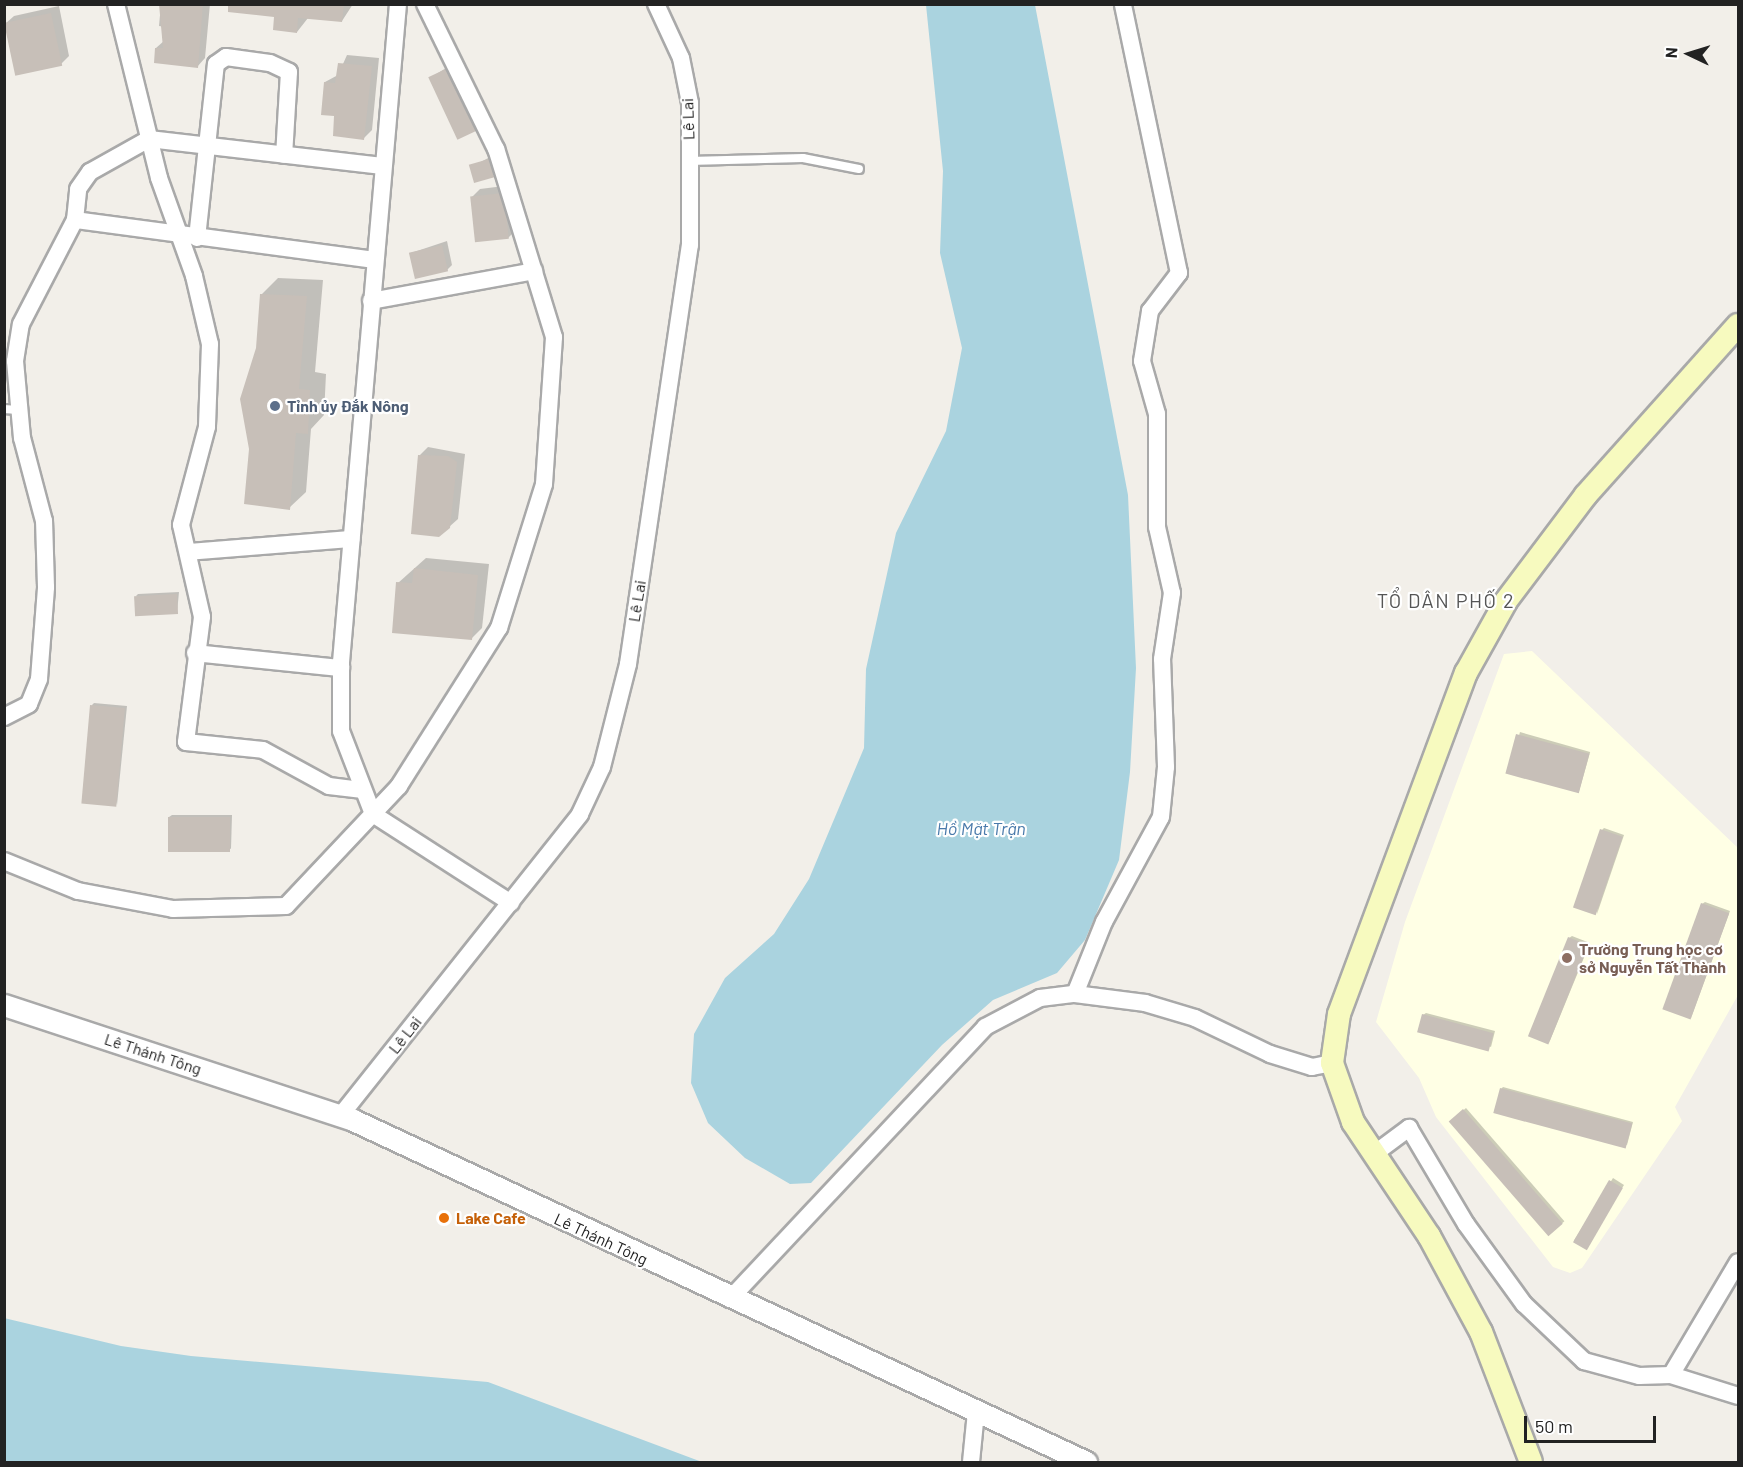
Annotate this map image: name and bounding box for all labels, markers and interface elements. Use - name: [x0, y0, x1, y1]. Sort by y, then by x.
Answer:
- north arrow: [1659, 24, 1719, 84]
- text: N: [1661, 47, 1680, 59]
- street label: Lê Lai: [678, 98, 698, 140]
- place label: Tỉnh ủy Đắk Nông: [287, 396, 409, 416]
- marker: Tỉnh ủy Đắk Nông: [268, 399, 282, 413]
- street label: Lê Lai: [624, 579, 650, 623]
- district label: TỔ DÂN PHỐ 2: [1377, 588, 1515, 612]
- water label: Hồ Mặt Trận: [936, 817, 1026, 839]
- place label: Trường Trung học cơ sở Nguyễn Tất Thành: [1579, 939, 1726, 977]
- marker: Trường Trung học cơ sở Nguyễn Tất Thành: [1560, 951, 1574, 965]
- street label: Lê Lai: [384, 1012, 426, 1058]
- street label: Lê Thánh Tông: [102, 1029, 204, 1079]
- place label: Lake Cafe: [456, 1208, 526, 1228]
- street label: Lê Thánh Tông: [551, 1209, 651, 1269]
- marker: Lake Cafe: [437, 1211, 451, 1225]
- scale bar: [1527, 1404, 1659, 1442]
- text: 50 m: [1535, 1415, 1573, 1437]

